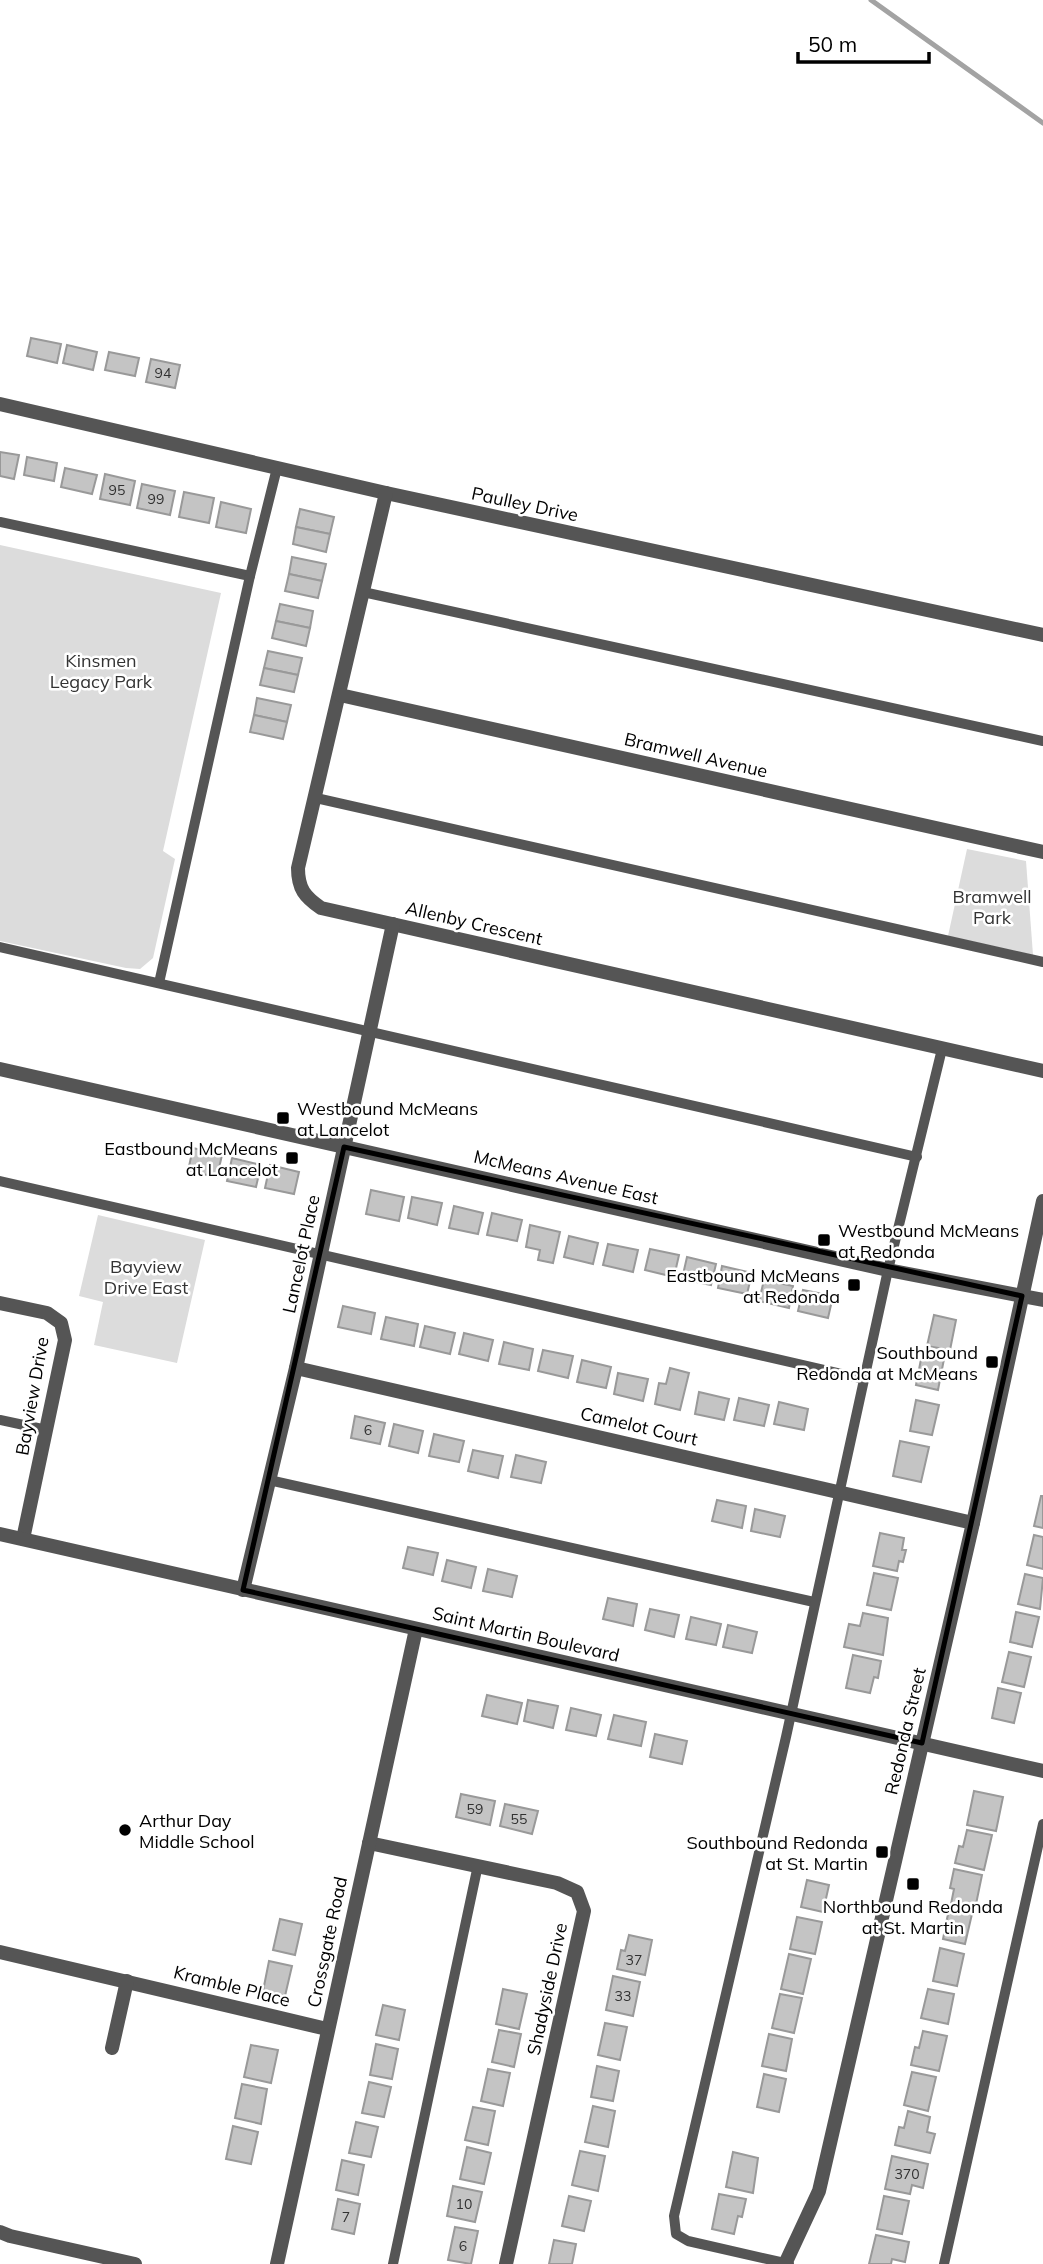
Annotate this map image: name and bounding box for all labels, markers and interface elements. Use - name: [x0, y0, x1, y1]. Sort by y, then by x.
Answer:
- scale bar: [798, 21, 929, 65]
- text: 50 m: [808, 31, 857, 57]
- house number: 94: [155, 364, 172, 382]
- house number: 95: [109, 481, 125, 499]
- street label: Paulley Drive: [470, 481, 580, 527]
- house number: 99: [148, 490, 164, 508]
- park label: Kinsmen Legacy Park: [50, 649, 153, 693]
- street label: Bramwell Avenue: [622, 727, 770, 783]
- park label: Bramwell Park: [952, 885, 1032, 929]
- street label: Allenby Crescent: [403, 896, 545, 950]
- place label: Westbound McMeans at Lancelot: [297, 1097, 478, 1141]
- marker: Westbound McMeans at Lancelot: [275, 1110, 291, 1126]
- place label: Eastbound McMeans at Lancelot: [104, 1137, 278, 1181]
- street label: McMeans Avenue East: [472, 1145, 660, 1209]
- marker: Eastbound McMeans at Lancelot: [284, 1150, 300, 1166]
- street label: Lancelot Place: [277, 1193, 325, 1315]
- place label: Westbound McMeans at Redonda: [838, 1219, 1019, 1263]
- marker: Westbound McMeans at Redonda: [816, 1232, 832, 1248]
- park label: Bayview Drive East: [104, 1255, 188, 1299]
- place label: Eastbound McMeans at Redonda: [666, 1264, 840, 1308]
- marker: Eastbound McMeans at Redonda: [846, 1277, 862, 1293]
- street label: Bayview Drive: [10, 1335, 54, 1457]
- place label: Southbound Redonda at McMeans: [796, 1341, 978, 1385]
- marker: Southbound Redonda at McMeans: [984, 1354, 1000, 1370]
- street label: Camelot Court: [578, 1401, 700, 1451]
- house number: 6: [364, 1421, 372, 1439]
- street label: Saint Martin Boulevard: [430, 1601, 622, 1667]
- street label: Redonda Street: [879, 1665, 931, 1797]
- house number: 59: [467, 1800, 483, 1818]
- place label: Arthur Day Middle School: [139, 1809, 255, 1853]
- house number: 55: [511, 1810, 527, 1828]
- marker: Arthur Day Middle School: [117, 1822, 133, 1838]
- place label: Southbound Redonda at St. Martin: [686, 1831, 868, 1875]
- marker: Southbound Redonda at St. Martin: [874, 1844, 890, 1860]
- street label: Crossgate Road: [302, 1874, 352, 2010]
- marker: Northbound Redonda at St. Martin: [905, 1876, 921, 1892]
- place label: Northbound Redonda at St. Martin: [823, 1895, 1003, 1939]
- street label: Shadyside Drive: [522, 1921, 572, 2057]
- house number: 37: [626, 1951, 642, 1969]
- street label: Kramble Place: [171, 1960, 293, 2012]
- house number: 33: [615, 1987, 631, 2005]
- house number: 370: [894, 2165, 920, 2183]
- house number: 10: [456, 2195, 472, 2213]
- house number: 7: [342, 2208, 350, 2226]
- house number: 6: [459, 2237, 467, 2255]

